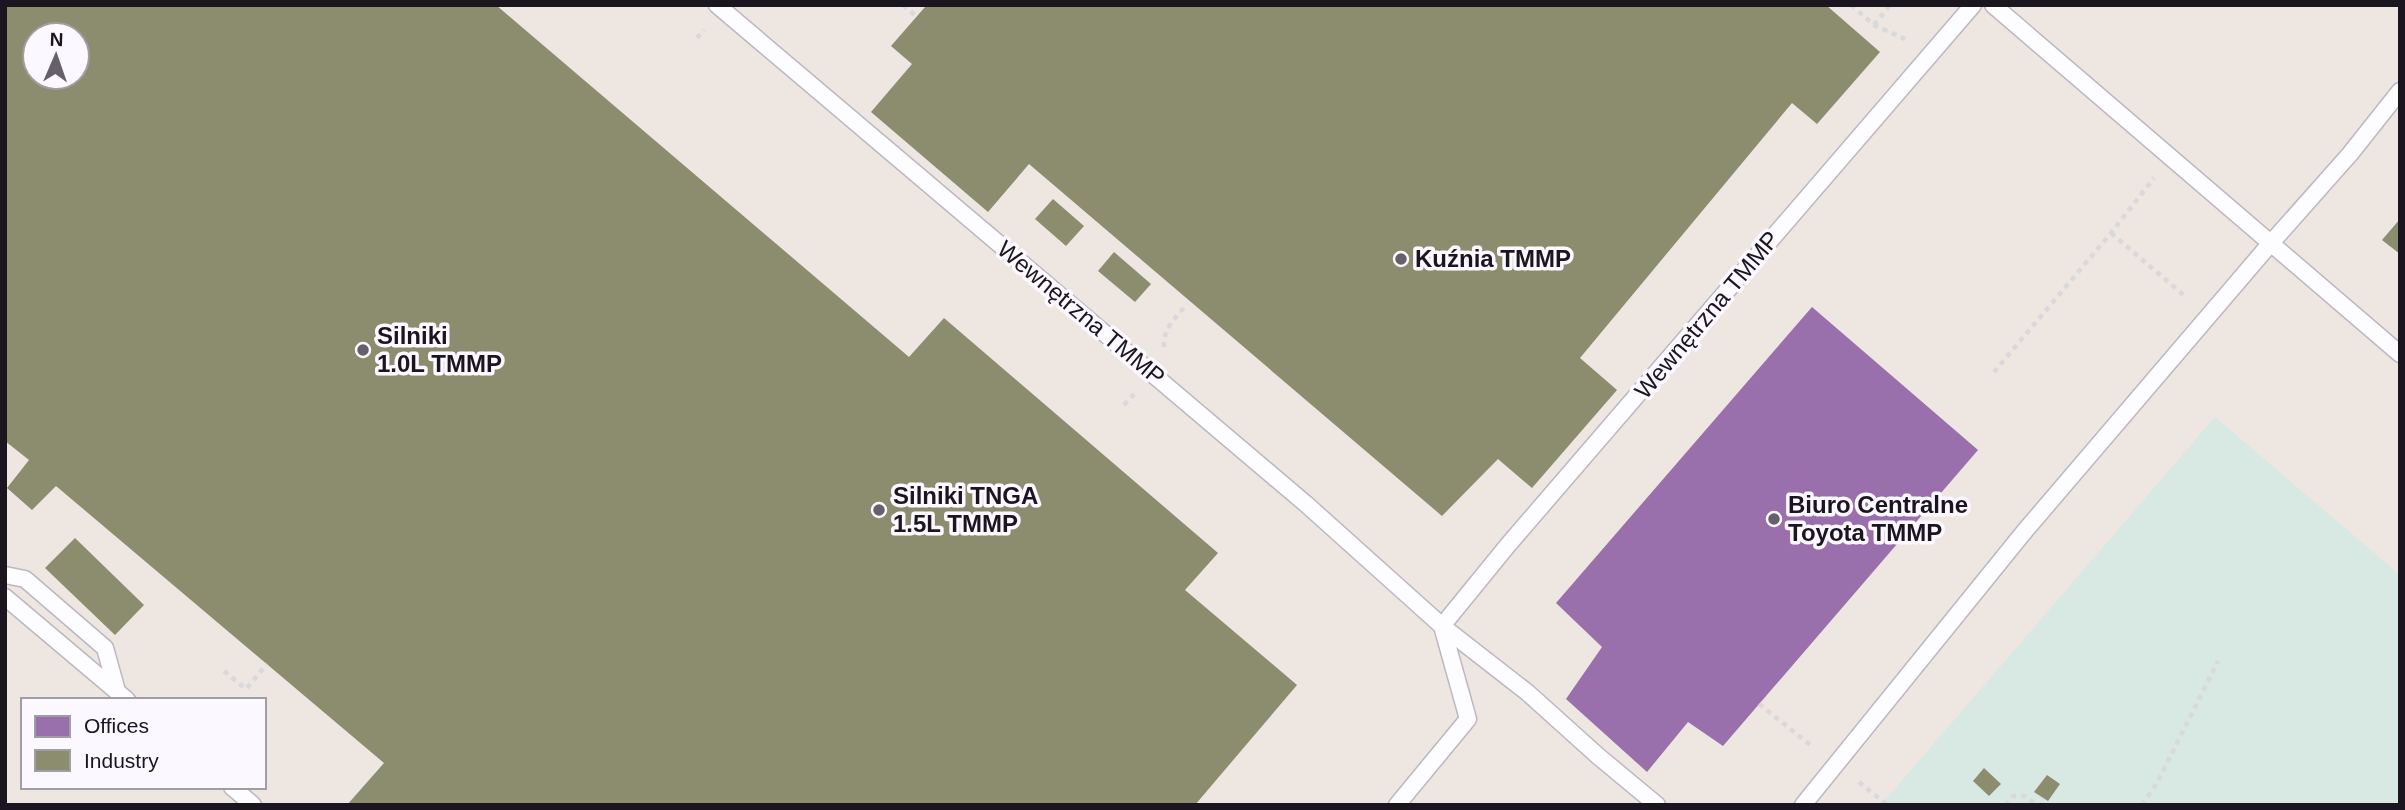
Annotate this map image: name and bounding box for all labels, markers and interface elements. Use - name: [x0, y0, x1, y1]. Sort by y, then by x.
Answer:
- north arrow: [21, 21, 91, 91]
- text: N: [49, 29, 64, 50]
- street label: Wewnętrzna TMMP: [1629, 226, 1784, 404]
- street label: Wewnętrzna TMMP: [992, 235, 1170, 390]
- place label: Kuźnia TMMP: [1415, 245, 1571, 272]
- marker: Kuźnia TMMP: [1393, 251, 1409, 267]
- place label: Silniki 1.0L TMMP: [377, 322, 502, 377]
- marker: Silniki 1.0L TMMP: [355, 342, 371, 358]
- place label: Silniki TNGA 1.5L TMMP: [893, 482, 1038, 537]
- place label: Biuro Centralne Toyota TMMP: [1788, 491, 1968, 546]
- marker: Silniki TNGA 1.5L TMMP: [871, 502, 887, 518]
- marker: Biuro Centralne Toyota TMMP: [1766, 511, 1782, 527]
- legend: [21, 698, 266, 789]
- text: Offices: [84, 714, 149, 737]
- text: Industry: [84, 749, 159, 772]

